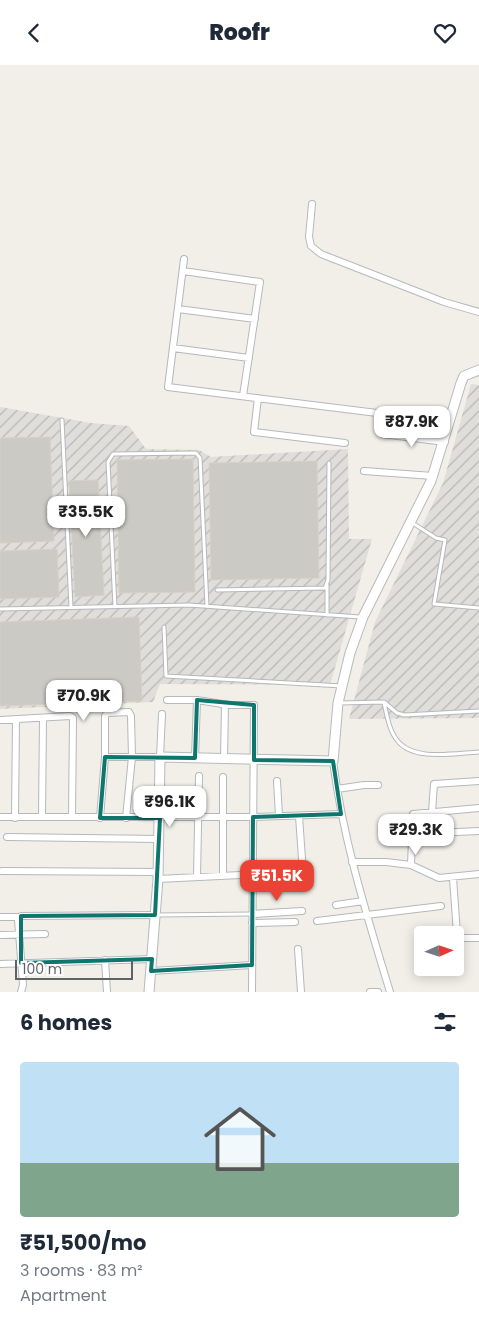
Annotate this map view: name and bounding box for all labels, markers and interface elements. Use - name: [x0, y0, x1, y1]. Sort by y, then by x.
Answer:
- text: Roofr: [209, 17, 270, 48]
- icon: back: [20, 19, 48, 47]
- icon: heart: [431, 19, 459, 47]
- pin: ₹87.9K: [371, 405, 453, 448]
- text: ₹87.9K: [385, 410, 439, 433]
- pin: ₹35.5K: [45, 495, 127, 538]
- text: ₹35.5K: [58, 500, 114, 523]
- pin: ₹70.9K: [43, 679, 125, 722]
- text: ₹70.9K: [57, 684, 111, 707]
- pin: ₹96.1K: [129, 785, 211, 828]
- text: ₹96.1K: [144, 790, 196, 813]
- pin: ₹29.3K: [375, 813, 457, 856]
- text: ₹29.3K: [389, 818, 443, 841]
- pin: ₹51.5K: [236, 859, 318, 902]
- text: ₹51.5K: [251, 864, 303, 887]
- north arrow: [414, 926, 464, 976]
- map controls: [414, 926, 464, 976]
- scale bar: [15, 957, 132, 980]
- text: 100 m: [22, 959, 62, 979]
- text: 6 homes: [20, 1008, 112, 1037]
- icon: filters: [431, 1008, 459, 1036]
- icon: home: [195, 1094, 285, 1184]
- text: ₹51,500/mo: [20, 1228, 146, 1257]
- text: 3 rooms · 83 m²: [20, 1259, 142, 1282]
- text: Apartment: [20, 1284, 107, 1307]

